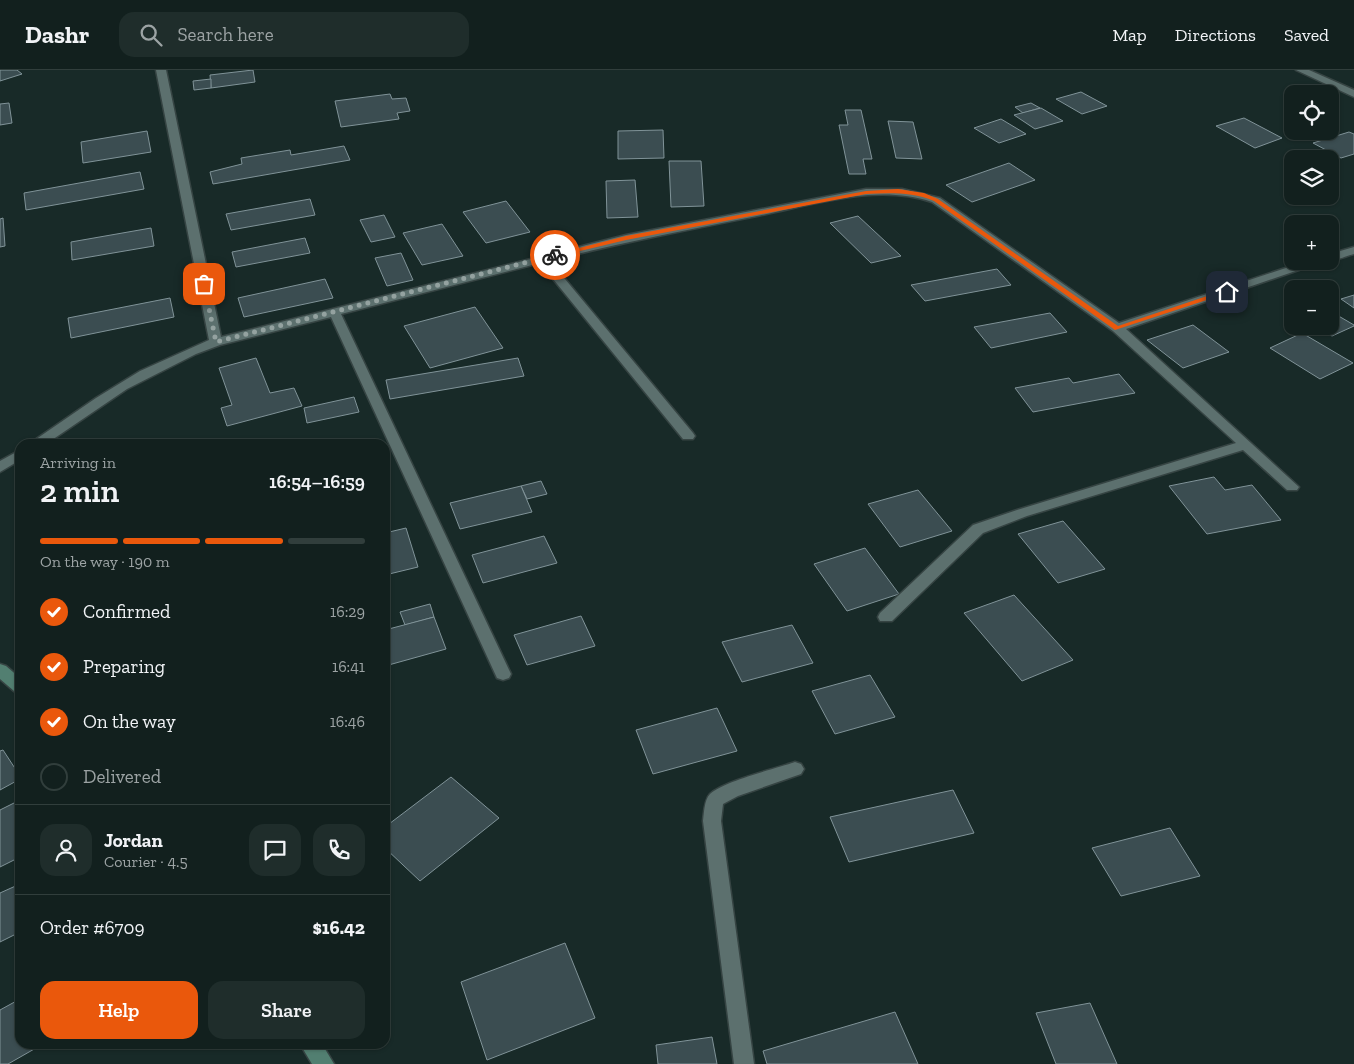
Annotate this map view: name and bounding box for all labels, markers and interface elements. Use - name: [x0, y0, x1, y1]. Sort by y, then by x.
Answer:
- search box: [119, 12, 469, 57]
- text: Dashr: [25, 20, 89, 49]
- icon: search: [137, 21, 165, 49]
- text: Search here: [177, 23, 274, 46]
- text: Map: [1112, 24, 1147, 46]
- text: Directions: [1175, 24, 1256, 46]
- text: Saved: [1284, 24, 1329, 46]
- map controls: [1284, 85, 1339, 335]
- button: locate: [1284, 85, 1339, 140]
- button: layers: [1284, 150, 1339, 205]
- button: +: [1284, 215, 1339, 270]
- courier: [530, 230, 580, 280]
- icon: bike: [541, 241, 569, 269]
- pin: [183, 263, 225, 305]
- icon: bag: [190, 270, 218, 298]
- pin: [1206, 271, 1248, 313]
- icon: home: [1213, 278, 1241, 306]
- button: −: [1284, 280, 1339, 335]
- text: Arriving in: [40, 453, 116, 472]
- text: 16:54–16:59: [269, 470, 365, 493]
- text: 2 min: [40, 472, 119, 510]
- text: On the way · 190 m: [40, 552, 170, 571]
- icon: check: [40, 598, 68, 626]
- text: Confirmed: [83, 600, 170, 623]
- text: 16:29: [330, 602, 365, 621]
- icon: check: [40, 653, 68, 681]
- text: Preparing: [83, 655, 165, 678]
- text: 16:41: [332, 657, 365, 676]
- icon: check: [40, 708, 68, 736]
- text: On the way: [83, 710, 176, 733]
- text: 16:46: [330, 712, 365, 731]
- text: Delivered: [83, 765, 161, 788]
- button: person: [40, 824, 92, 876]
- button: chat: [249, 824, 301, 876]
- button: phone: [313, 824, 365, 876]
- text: Jordan: [104, 829, 163, 852]
- text: Courier · 4.5: [104, 852, 188, 871]
- text: Order #6709: [40, 916, 144, 939]
- text: $16.42: [312, 916, 365, 939]
- button: Help: [40, 981, 198, 1039]
- button: Share: [208, 981, 365, 1039]

